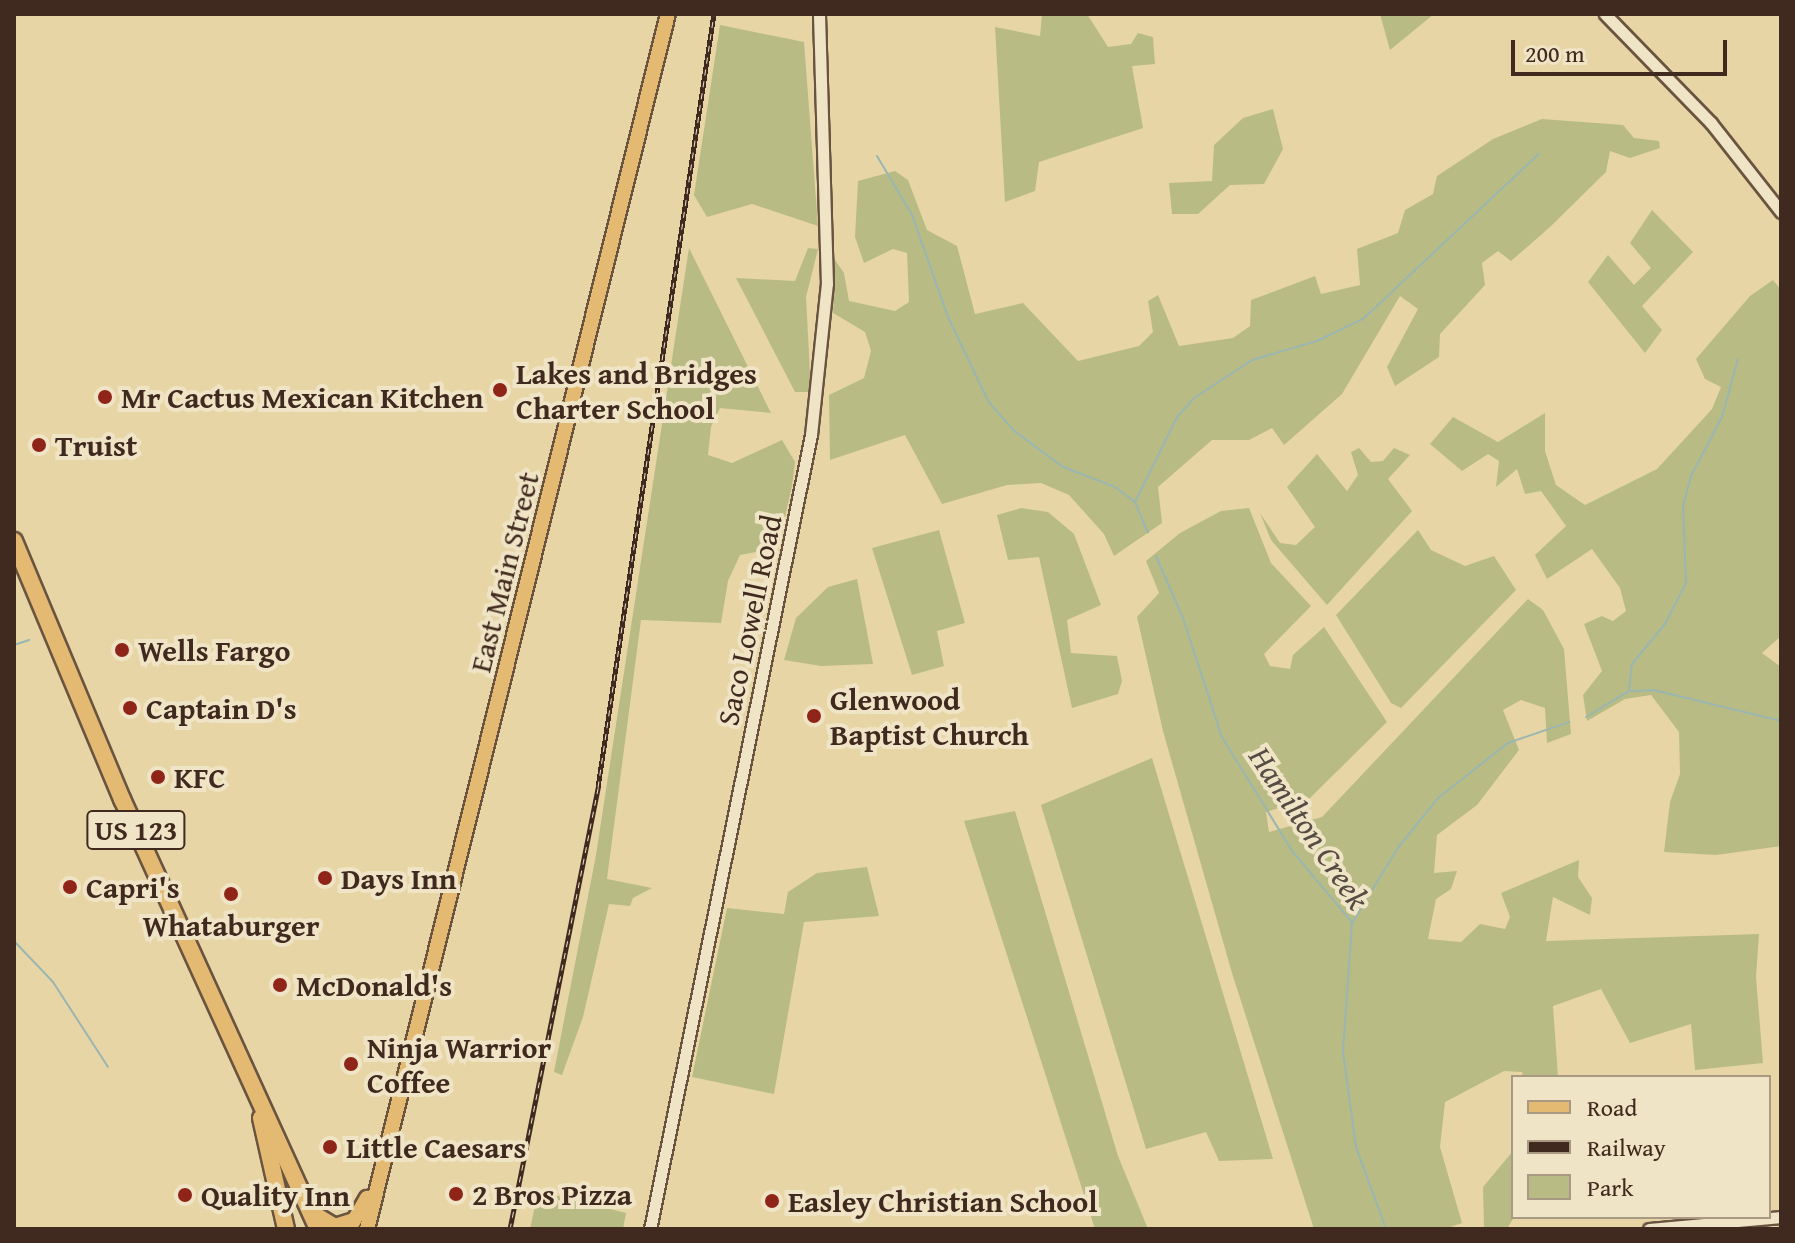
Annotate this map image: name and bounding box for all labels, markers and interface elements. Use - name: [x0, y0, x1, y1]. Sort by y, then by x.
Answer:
- scale bar: [1515, 24, 1731, 74]
- text: 200 m: [1525, 36, 1585, 71]
- place label: Lakes and Bridges Charter School: [516, 355, 757, 426]
- place label: Mr Cactus Mexican Kitchen: [121, 379, 483, 415]
- marker: Lakes and Bridges Charter School: [491, 381, 509, 399]
- marker: Mr Cactus Mexican Kitchen: [96, 388, 114, 406]
- place label: Truist: [55, 427, 137, 463]
- marker: Truist: [30, 436, 48, 454]
- street label: East Main Street: [462, 468, 546, 676]
- street label: Saco Lowell Road: [709, 511, 789, 729]
- place label: Wells Fargo: [138, 632, 290, 668]
- marker: Wells Fargo: [113, 641, 131, 659]
- place label: Glenwood Baptist Church: [830, 681, 1029, 752]
- place label: Captain D's: [146, 690, 297, 726]
- marker: Captain D's: [121, 699, 139, 717]
- marker: Glenwood Baptist Church: [805, 707, 823, 725]
- water label: Hamilton Creek: [1241, 739, 1377, 917]
- place label: KFC: [174, 759, 225, 795]
- marker: KFC: [149, 768, 167, 786]
- road number: US 123: [86, 806, 186, 854]
- place label: Days Inn: [341, 860, 456, 896]
- place label: Capri's: [86, 869, 180, 905]
- marker: Days Inn: [316, 869, 334, 887]
- marker: Capri's: [61, 878, 79, 896]
- marker: Whataburger: [222, 885, 240, 903]
- place label: Whataburger: [142, 907, 320, 943]
- place label: McDonald's: [296, 967, 452, 1003]
- marker: McDonald's: [271, 976, 289, 994]
- place label: Ninja Warrior Coffee: [367, 1029, 551, 1100]
- marker: Ninja Warrior Coffee: [342, 1055, 360, 1073]
- legend: [1511, 1075, 1771, 1219]
- text: Road: [1587, 1090, 1637, 1125]
- place label: Little Caesars: [346, 1129, 526, 1165]
- text: Railway: [1587, 1130, 1666, 1165]
- marker: Little Caesars: [321, 1138, 339, 1156]
- text: Park: [1587, 1170, 1633, 1205]
- place label: 2 Bros Pizza: [472, 1176, 632, 1212]
- place label: Quality Inn: [201, 1177, 350, 1213]
- place label: Easley Christian School: [788, 1183, 1097, 1219]
- marker: 2 Bros Pizza: [447, 1185, 465, 1203]
- marker: Quality Inn: [176, 1186, 194, 1204]
- marker: Easley Christian School: [763, 1192, 781, 1210]

